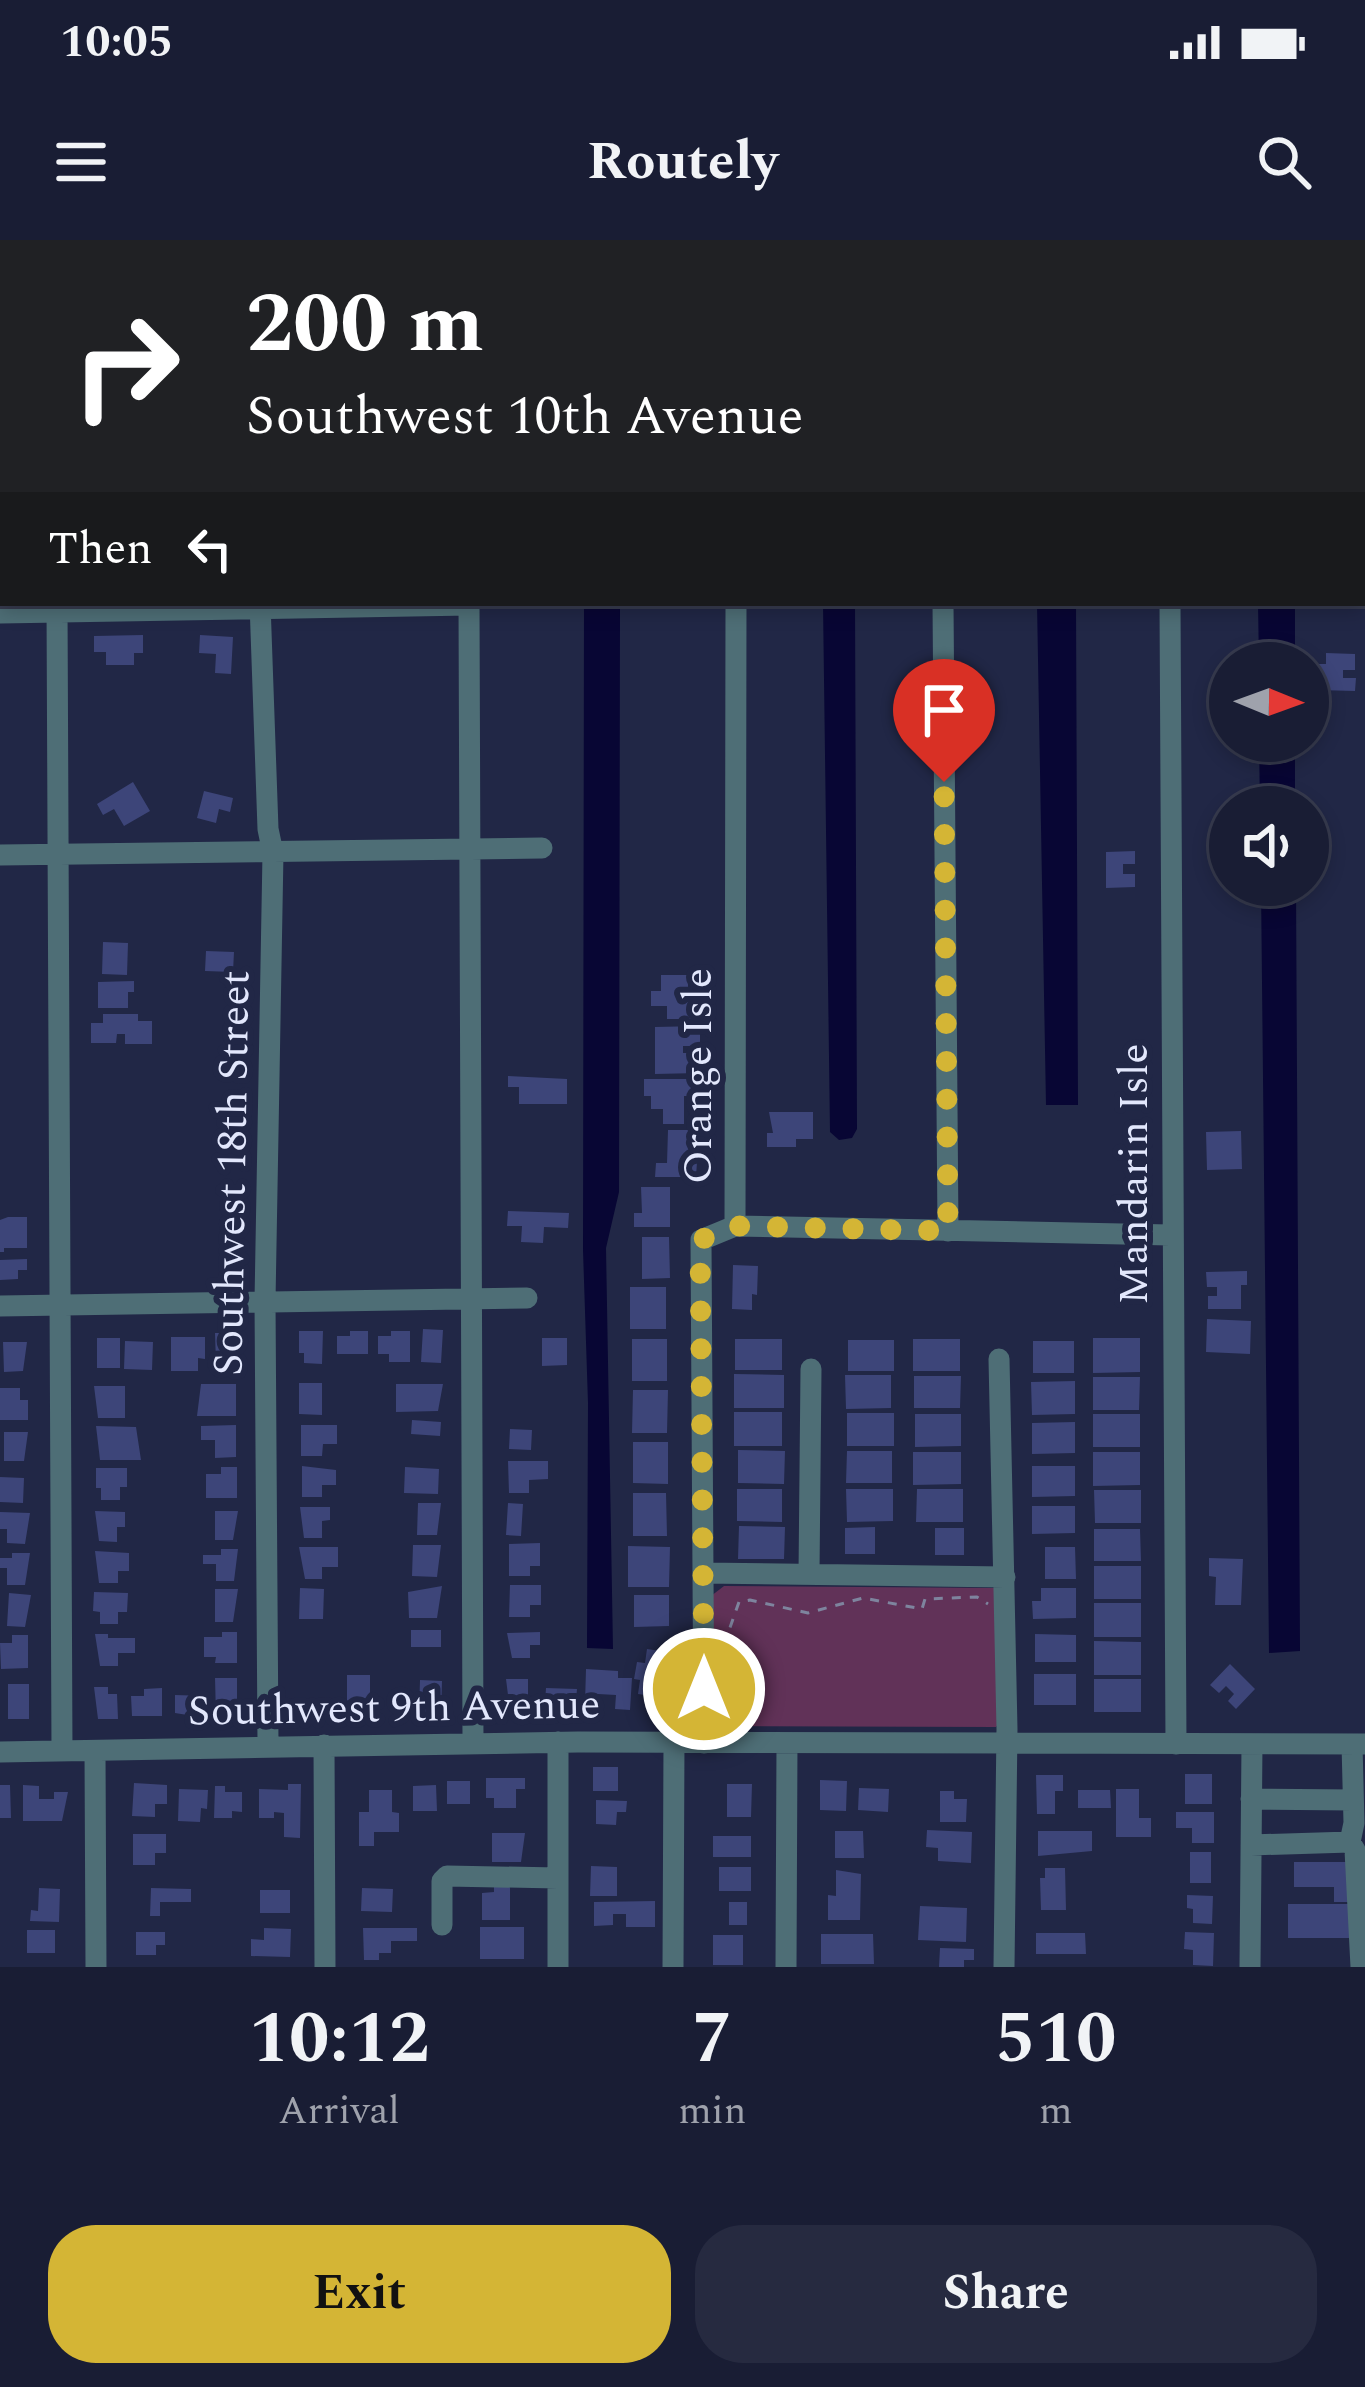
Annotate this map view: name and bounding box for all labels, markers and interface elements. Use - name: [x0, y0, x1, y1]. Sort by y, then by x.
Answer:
- text: 10:05: [60, 8, 173, 77]
- text: Routely: [587, 121, 778, 203]
- icon: menu: [48, 129, 114, 195]
- icon: search: [1251, 129, 1317, 195]
- text: 200 m: [246, 261, 484, 389]
- icon: right: [48, 288, 204, 444]
- text: Southwest 10th Avenue: [246, 376, 804, 458]
- text: Then: [48, 515, 153, 584]
- icon: left: [177, 516, 243, 582]
- north arrow: [1209, 642, 1329, 762]
- map controls: [1209, 642, 1329, 906]
- pin: [893, 659, 995, 782]
- icon: arrive: [911, 677, 977, 743]
- button: sound: [1209, 786, 1329, 906]
- street label: Orange Isle: [667, 968, 730, 1184]
- street label: Southwest 18th Street: [197, 970, 268, 1376]
- street label: Mandarin Isle: [1103, 1043, 1166, 1305]
- position arrow: [641, 1626, 767, 1752]
- street label: Southwest 9th Avenue: [187, 1673, 601, 1744]
- text: 10:12: [249, 1985, 430, 2094]
- text: 7: [692, 1985, 733, 2094]
- text: 510: [995, 1985, 1116, 2094]
- text: Arrival: [278, 2082, 400, 2141]
- text: min: [678, 2082, 746, 2141]
- text: m: [1039, 2082, 1072, 2141]
- button: Exit: [48, 2225, 671, 2363]
- button: Share: [695, 2225, 1317, 2363]

